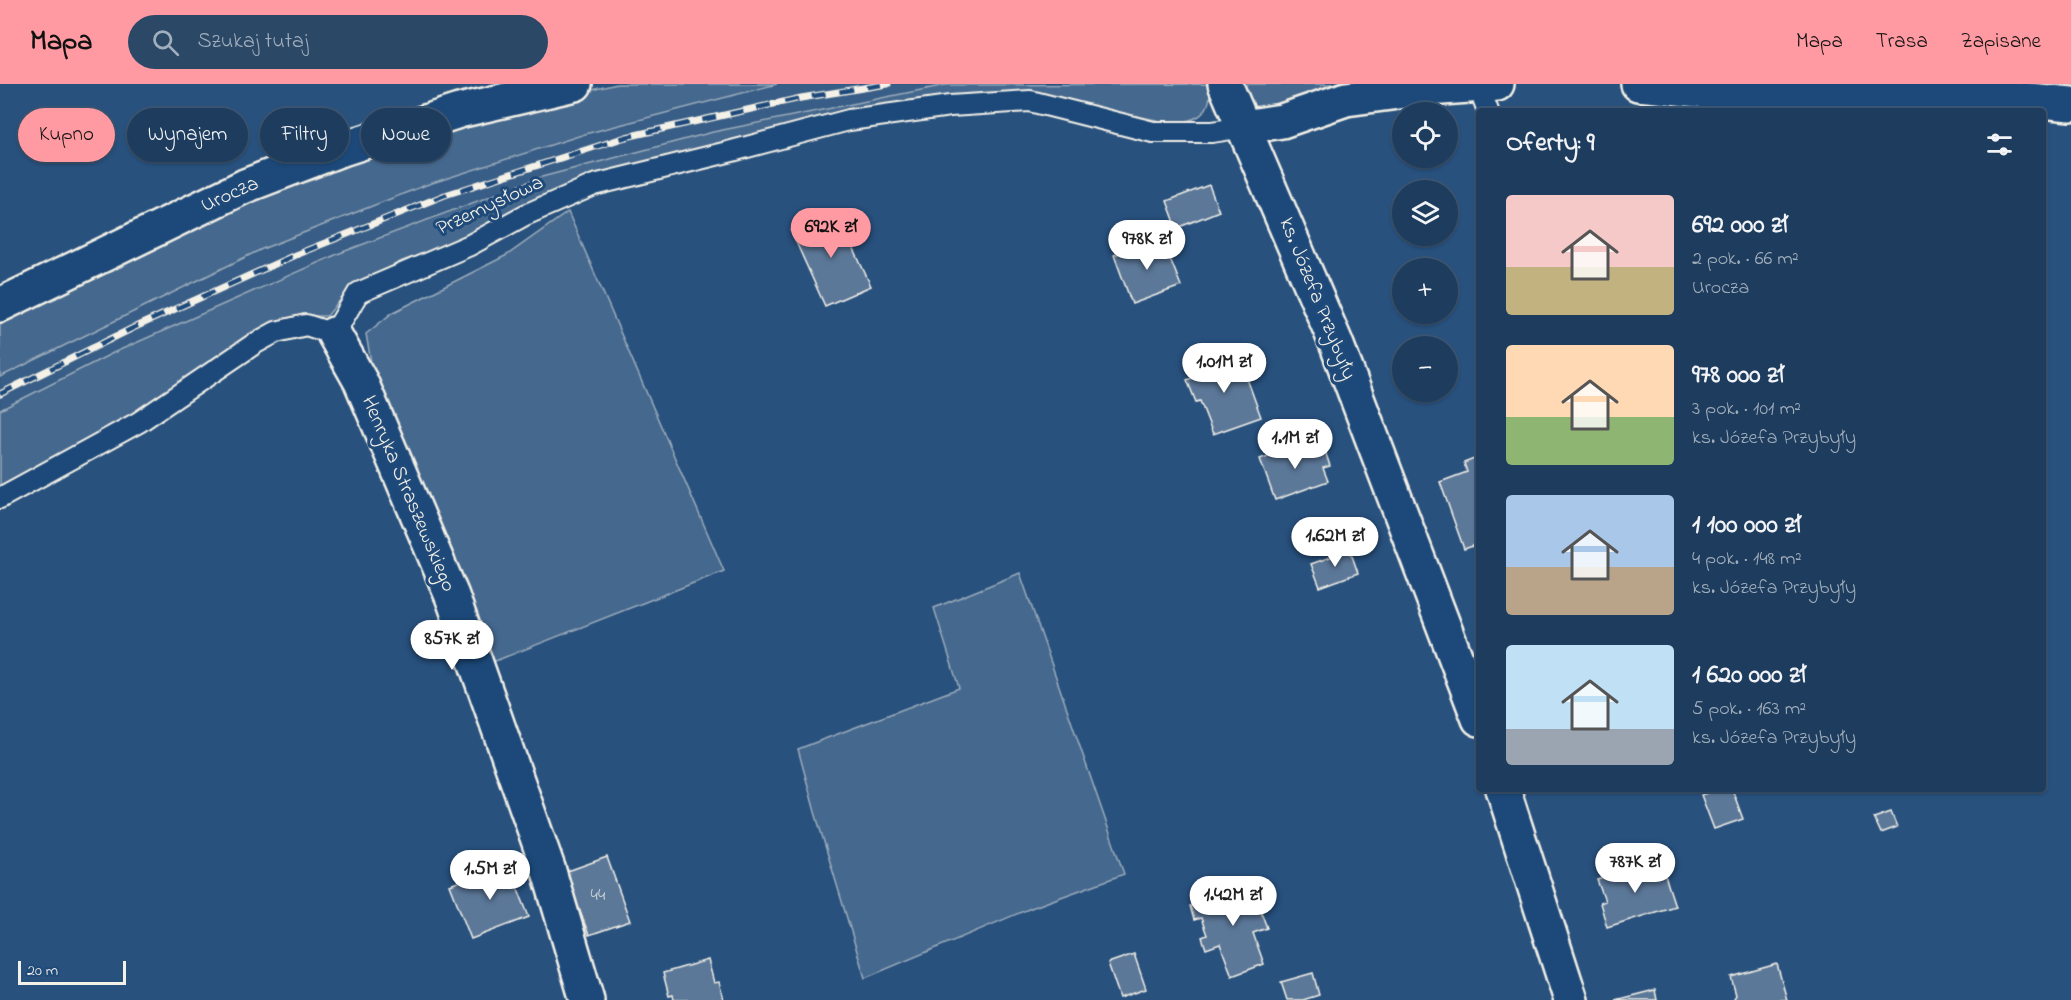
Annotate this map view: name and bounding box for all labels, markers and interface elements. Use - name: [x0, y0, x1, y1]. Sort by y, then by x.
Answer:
- search box: [128, 15, 548, 69]
- text: Mapa: [30, 22, 92, 63]
- icon: search: [149, 26, 182, 59]
- text: Szukaj tutaj: [197, 26, 308, 58]
- text: Mapa: [1796, 27, 1843, 57]
- text: Trasa: [1876, 27, 1928, 57]
- text: Zapisane: [1961, 27, 2041, 57]
- map controls: [1392, 102, 1458, 402]
- button: locate: [1392, 102, 1458, 168]
- chip: Kupno: [18, 108, 115, 162]
- chip: Wynajem: [127, 108, 248, 162]
- chip: Filtry: [260, 108, 349, 162]
- chip: Nowe: [361, 108, 451, 162]
- text: Oferty: 9: [1506, 125, 1595, 163]
- icon: filters: [1983, 128, 2016, 161]
- street label: Przemysłowa: [432, 168, 549, 246]
- street label: Urocza: [196, 169, 264, 221]
- button: layers: [1392, 180, 1458, 246]
- text: 692 000 zł: [1692, 207, 1788, 245]
- pin: 692K zł: [776, 208, 886, 259]
- text: 692K zł: [805, 213, 857, 242]
- street label: ks. Józefa Przybyły: [1269, 214, 1363, 385]
- icon: home: [1554, 219, 1626, 291]
- pin: 978K zł: [1092, 220, 1202, 271]
- text: 978K zł: [1122, 225, 1172, 254]
- text: 2 pok. · 66 m²: [1692, 245, 1799, 274]
- button: +: [1392, 258, 1458, 324]
- text: Urocza: [1692, 274, 1749, 303]
- button: −: [1392, 336, 1458, 402]
- pin: 1.01M zł: [1162, 343, 1286, 394]
- text: 1.01M zł: [1196, 348, 1252, 377]
- text: 978 000 zł: [1692, 357, 1784, 395]
- icon: home: [1554, 369, 1626, 441]
- street label: Henryka Straszewskiego: [351, 391, 463, 598]
- text: 3 pok. · 101 m²: [1692, 395, 1801, 424]
- pin: 1.1M zł: [1240, 419, 1350, 470]
- text: 1.1M zł: [1272, 424, 1318, 453]
- text: ks. Józefa Przybyły: [1692, 424, 1856, 453]
- text: 1 100 000 zł: [1692, 507, 1801, 545]
- pin: 1.62M zł: [1273, 517, 1397, 568]
- icon: home: [1554, 519, 1626, 591]
- text: 1.62M zł: [1305, 522, 1365, 551]
- text: 4 pok. · 148 m²: [1692, 545, 1802, 574]
- text: ks. Józefa Przybyły: [1692, 574, 1856, 603]
- pin: 857K zł: [397, 620, 507, 671]
- text: 857K zł: [425, 625, 479, 654]
- text: 1 620 000 zł: [1692, 657, 1806, 695]
- icon: home: [1554, 669, 1626, 741]
- text: 5 pok. · 163 m²: [1692, 695, 1806, 724]
- text: ks. Józefa Przybyły: [1692, 724, 1856, 753]
- pin: 787K zł: [1580, 843, 1690, 894]
- text: 787K zł: [1609, 848, 1661, 877]
- pin: 1.5M zł: [435, 850, 545, 901]
- text: 1.5M zł: [464, 855, 516, 884]
- pin: 1.42M zł: [1171, 876, 1295, 927]
- text: 1.42M zł: [1204, 881, 1262, 910]
- house number: 44: [591, 883, 606, 909]
- scale bar: [18, 958, 126, 986]
- text: 20 m: [27, 959, 58, 983]

